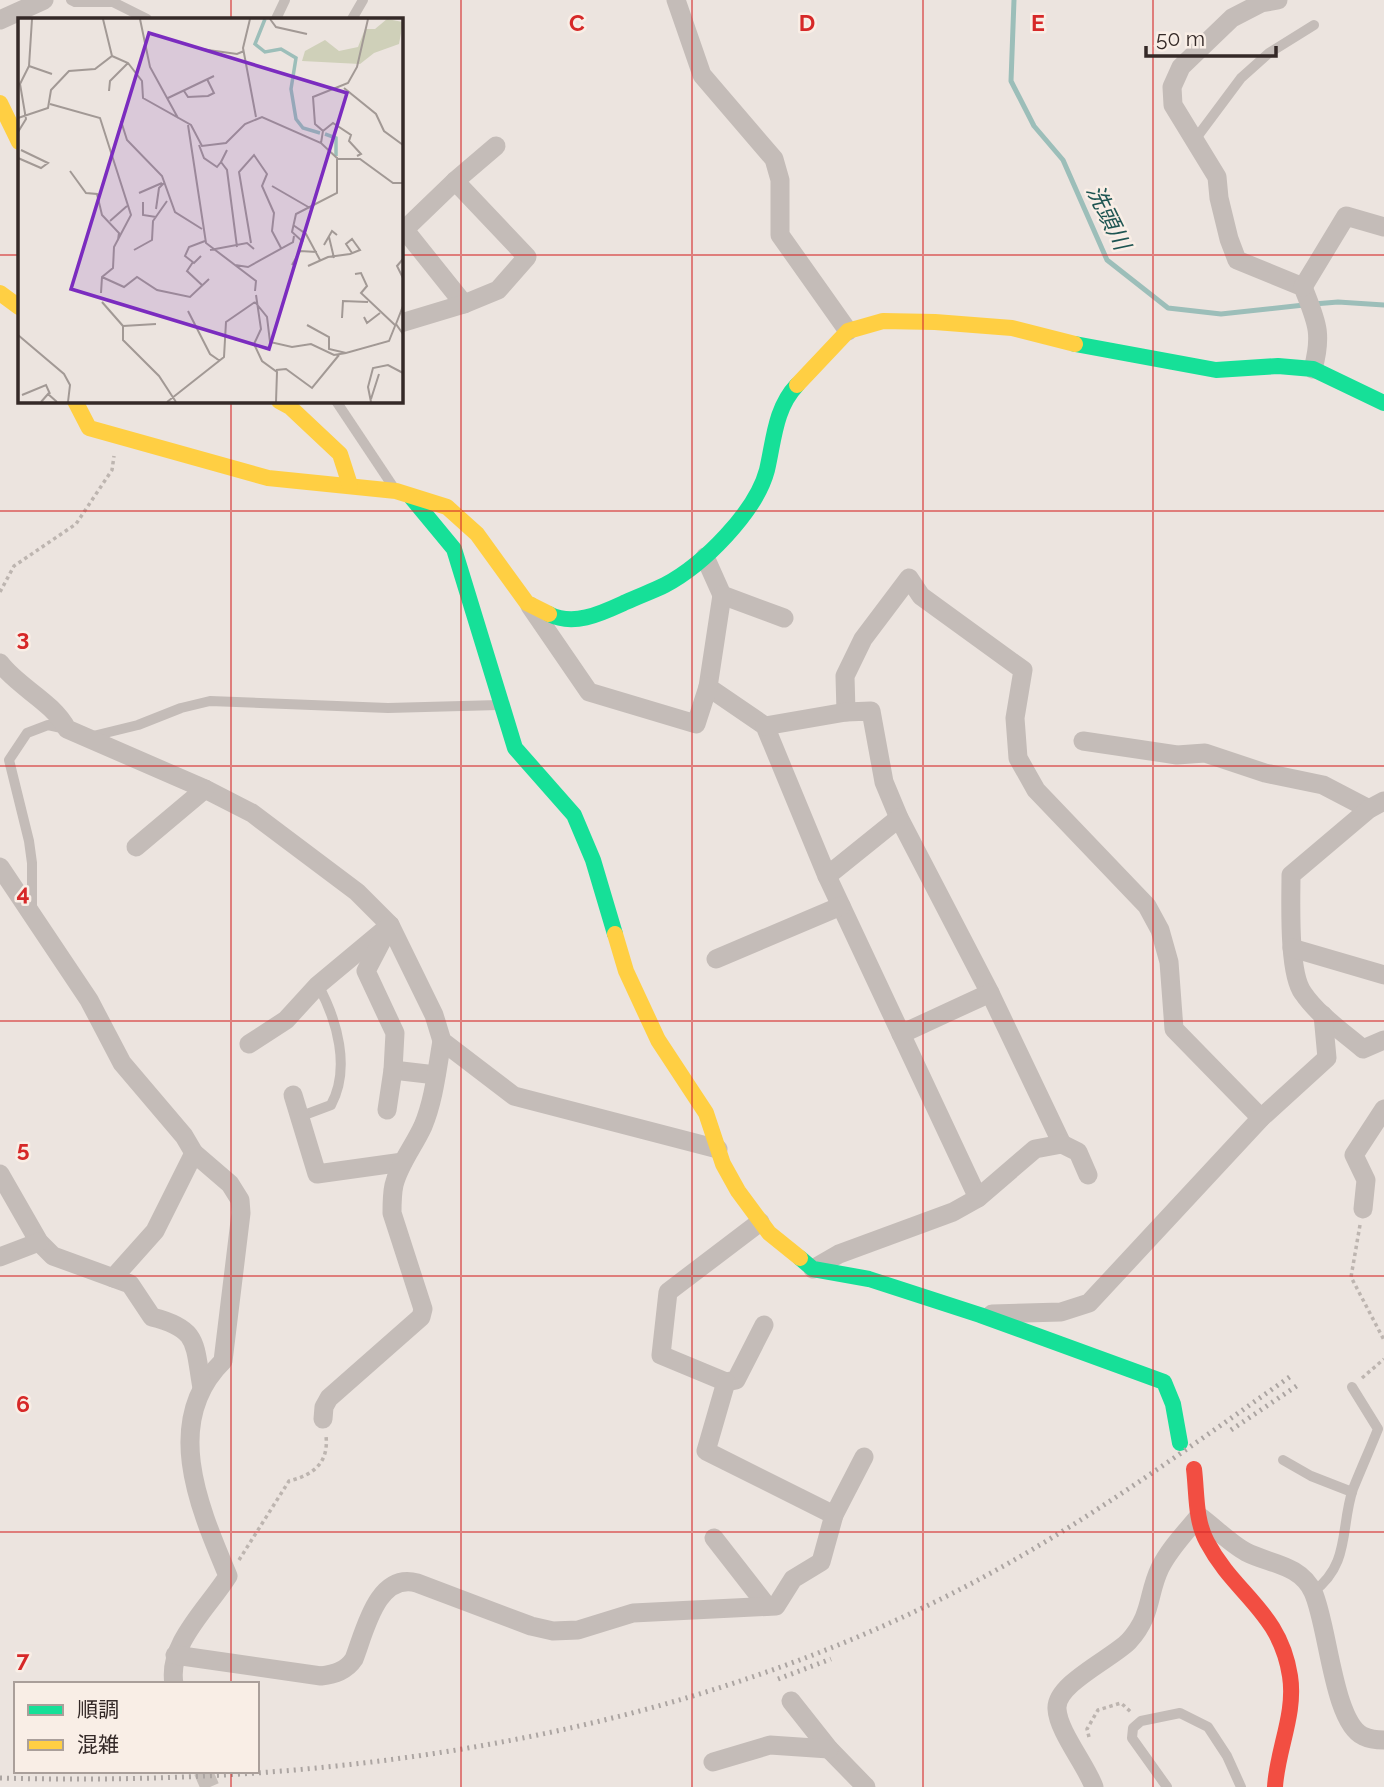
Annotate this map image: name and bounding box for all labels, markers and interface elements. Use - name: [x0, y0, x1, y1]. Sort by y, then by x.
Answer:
- text: C: [569, 9, 585, 36]
- text: D: [799, 9, 815, 36]
- text: E: [1031, 9, 1045, 36]
- scale bar: [1146, 14, 1276, 58]
- inset map: [18, 18, 402, 402]
- text: 50 m: [1156, 26, 1205, 51]
- water label: 洗頭川: [1082, 180, 1138, 257]
- text: 3: [17, 624, 29, 651]
- text: 4: [16, 879, 30, 906]
- text: 5: [17, 1135, 30, 1162]
- text: 6: [16, 1390, 30, 1417]
- text: 7: [17, 1645, 30, 1672]
- legend: [14, 1682, 259, 1773]
- text: 順調: [77, 1697, 119, 1722]
- text: 混雑: [77, 1732, 119, 1757]

